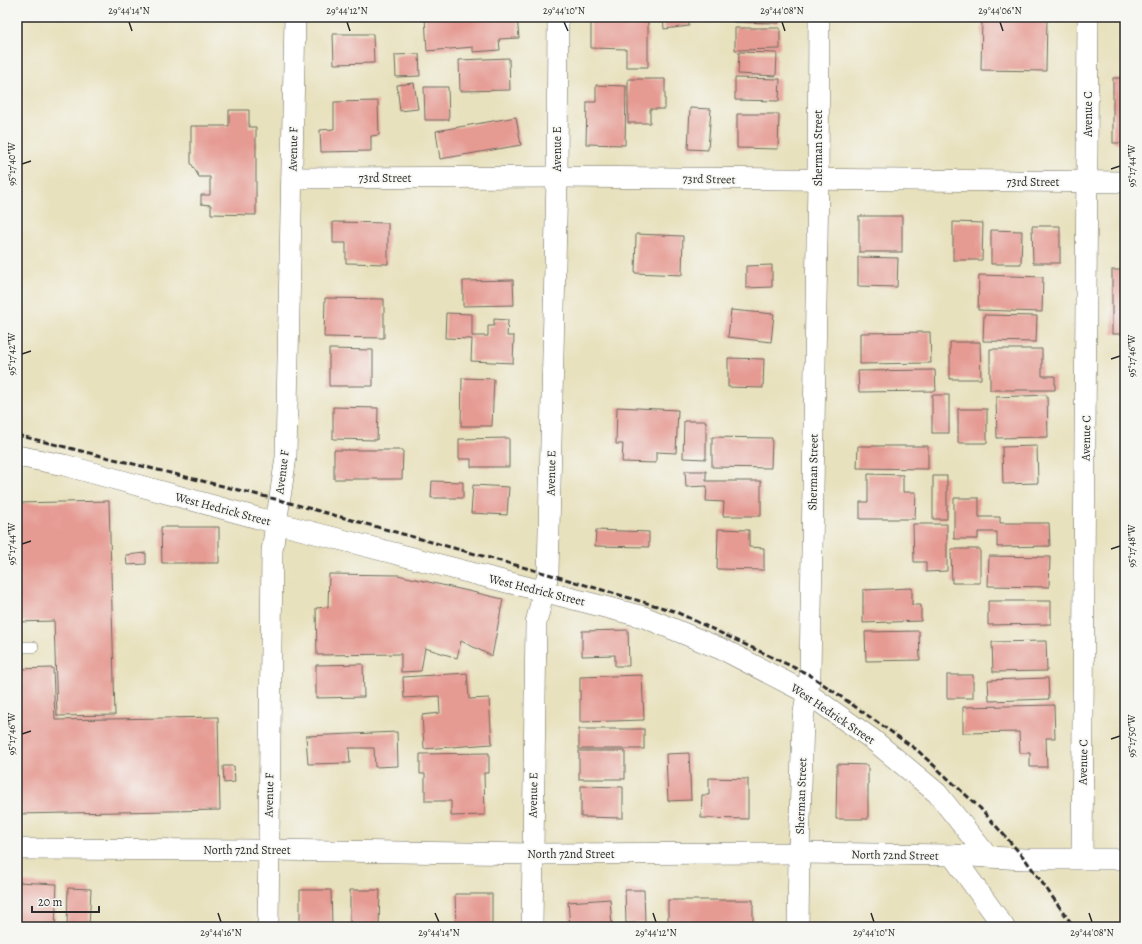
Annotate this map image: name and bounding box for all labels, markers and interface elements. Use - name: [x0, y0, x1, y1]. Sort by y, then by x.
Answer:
- text: 29°44'14"N: [108, 4, 150, 17]
- text: 29°44'12"N: [326, 4, 368, 17]
- text: 29°44'10"N: [543, 4, 585, 17]
- text: 29°44'08"N: [760, 4, 804, 17]
- text: 29°44'06"N: [978, 4, 1022, 17]
- street label: Avenue C: [1080, 91, 1096, 138]
- street label: Sherman Street: [810, 110, 826, 186]
- street label: Avenue E: [549, 126, 565, 173]
- street label: Avenue F: [285, 127, 301, 172]
- text: 95°17'40"W: [5, 142, 18, 186]
- text: 95°17'44"W: [1125, 144, 1138, 187]
- street label: 73rd Street: [359, 170, 411, 186]
- street label: 73rd Street: [682, 171, 736, 187]
- street label: 73rd Street: [1007, 174, 1059, 190]
- text: 95°17'42"W: [5, 332, 18, 375]
- text: 95°17'46"W: [1125, 334, 1138, 377]
- street label: Avenue C: [1078, 415, 1094, 462]
- street label: Sherman Street: [804, 434, 822, 510]
- street label: Avenue F: [271, 449, 293, 496]
- street label: Avenue E: [543, 450, 559, 497]
- street label: West Hedrick Street: [172, 488, 273, 529]
- text: 95°17'44"W: [5, 522, 18, 565]
- text: 95°17'48"W: [1125, 524, 1138, 567]
- street label: West Hedrick Street: [486, 570, 587, 610]
- street label: West Hedrick Street: [787, 679, 878, 748]
- text: 95°17'46"W: [5, 712, 18, 755]
- text: 95°17'50"W: [1125, 714, 1138, 758]
- street label: Avenue C: [1075, 739, 1091, 786]
- street label: Sherman Street: [792, 757, 810, 835]
- street label: Avenue E: [525, 772, 541, 819]
- street label: Avenue F: [261, 773, 277, 818]
- street label: North 72nd Street: [203, 842, 291, 858]
- street label: North 72nd Street: [527, 846, 615, 862]
- street label: North 72nd Street: [851, 846, 939, 864]
- scale bar: [32, 888, 99, 914]
- text: 20 m: [38, 894, 62, 910]
- text: 29°44'16"N: [200, 926, 242, 939]
- text: 29°44'14"N: [418, 926, 460, 939]
- text: 29°44'12"N: [635, 926, 677, 939]
- text: 29°44'10"N: [853, 926, 895, 939]
- text: 29°44'08"N: [1070, 926, 1114, 939]

